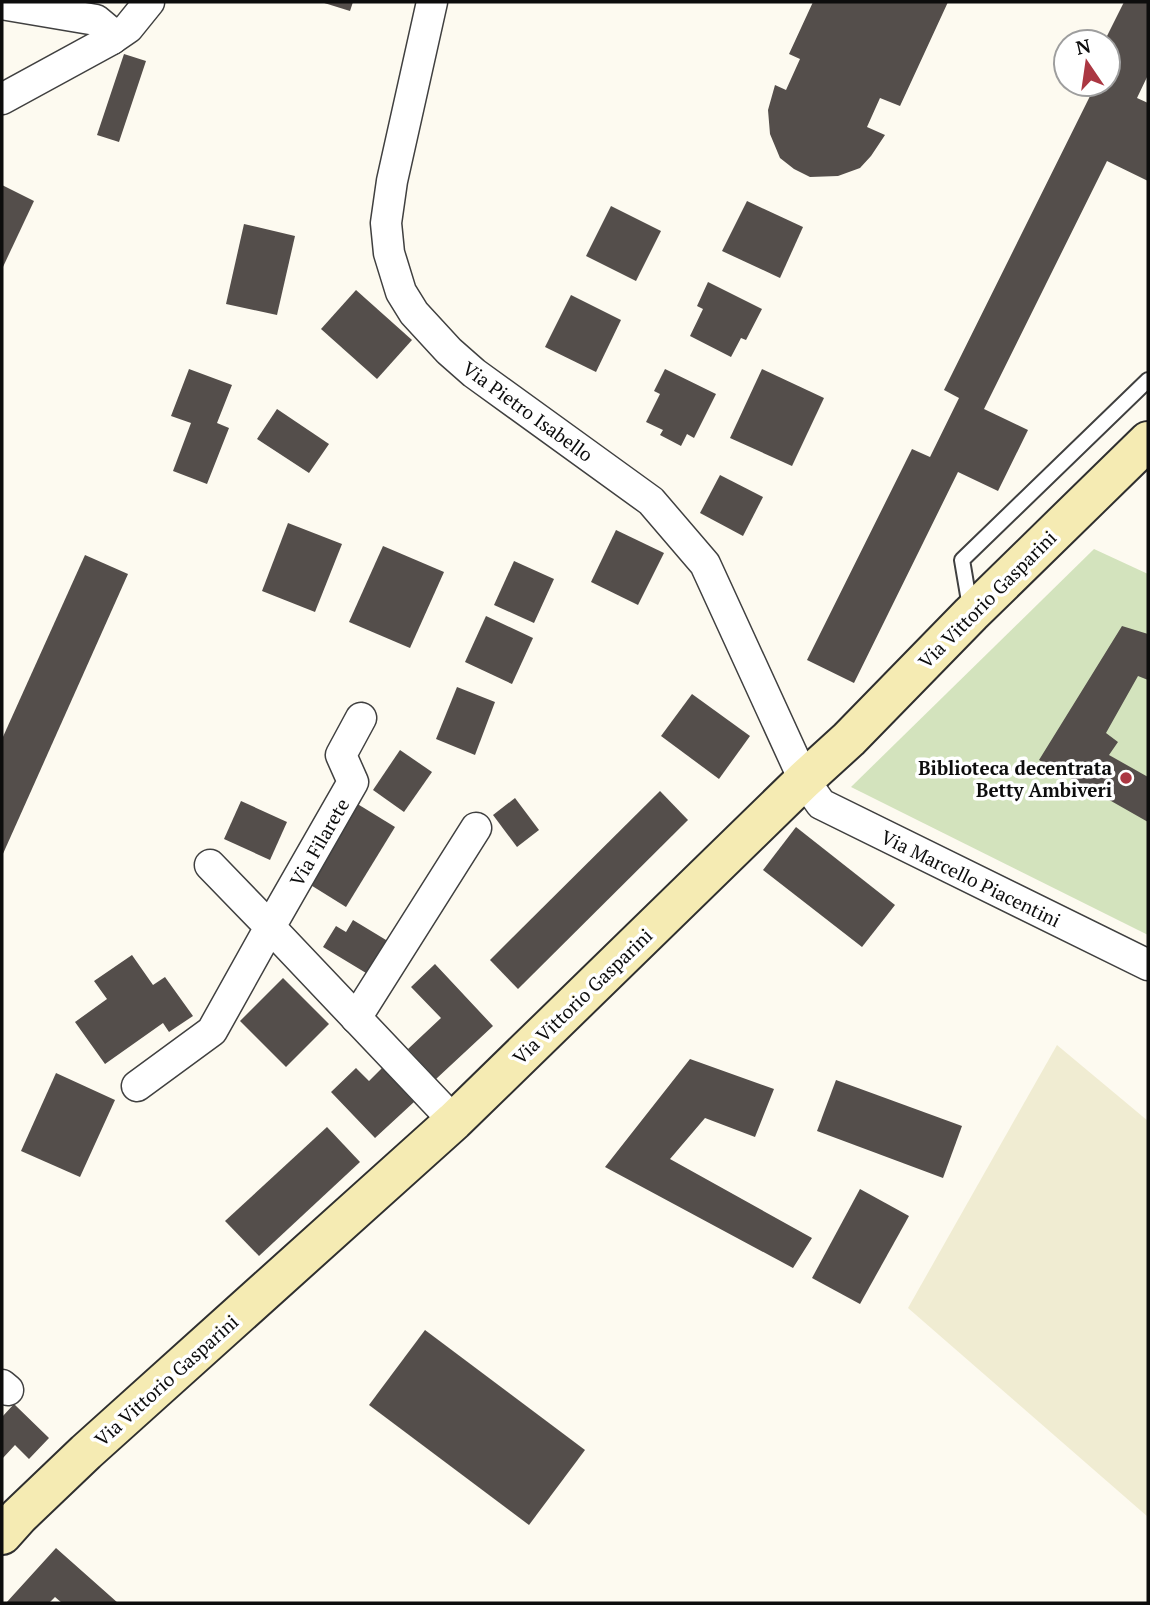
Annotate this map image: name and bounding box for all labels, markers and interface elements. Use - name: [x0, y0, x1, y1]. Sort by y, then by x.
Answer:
- north arrow: [1052, 28, 1122, 98]
- text: N: [1073, 32, 1093, 60]
- street label: Via Pietro Isabello: [458, 355, 598, 467]
- street label: Via Vittorio Gasparini: [913, 525, 1061, 673]
- place label: Biblioteca decentrata Betty Ambiveri: [918, 755, 1112, 802]
- marker: Biblioteca decentrata Betty Ambiveri: [1118, 770, 1134, 786]
- street label: Via Filarete: [284, 793, 354, 891]
- street label: Via Marcello Piacentini: [877, 824, 1065, 932]
- street label: Via Vittorio Gasparini: [507, 923, 657, 1069]
- street label: Via Vittorio Gasparini: [89, 1309, 243, 1451]

